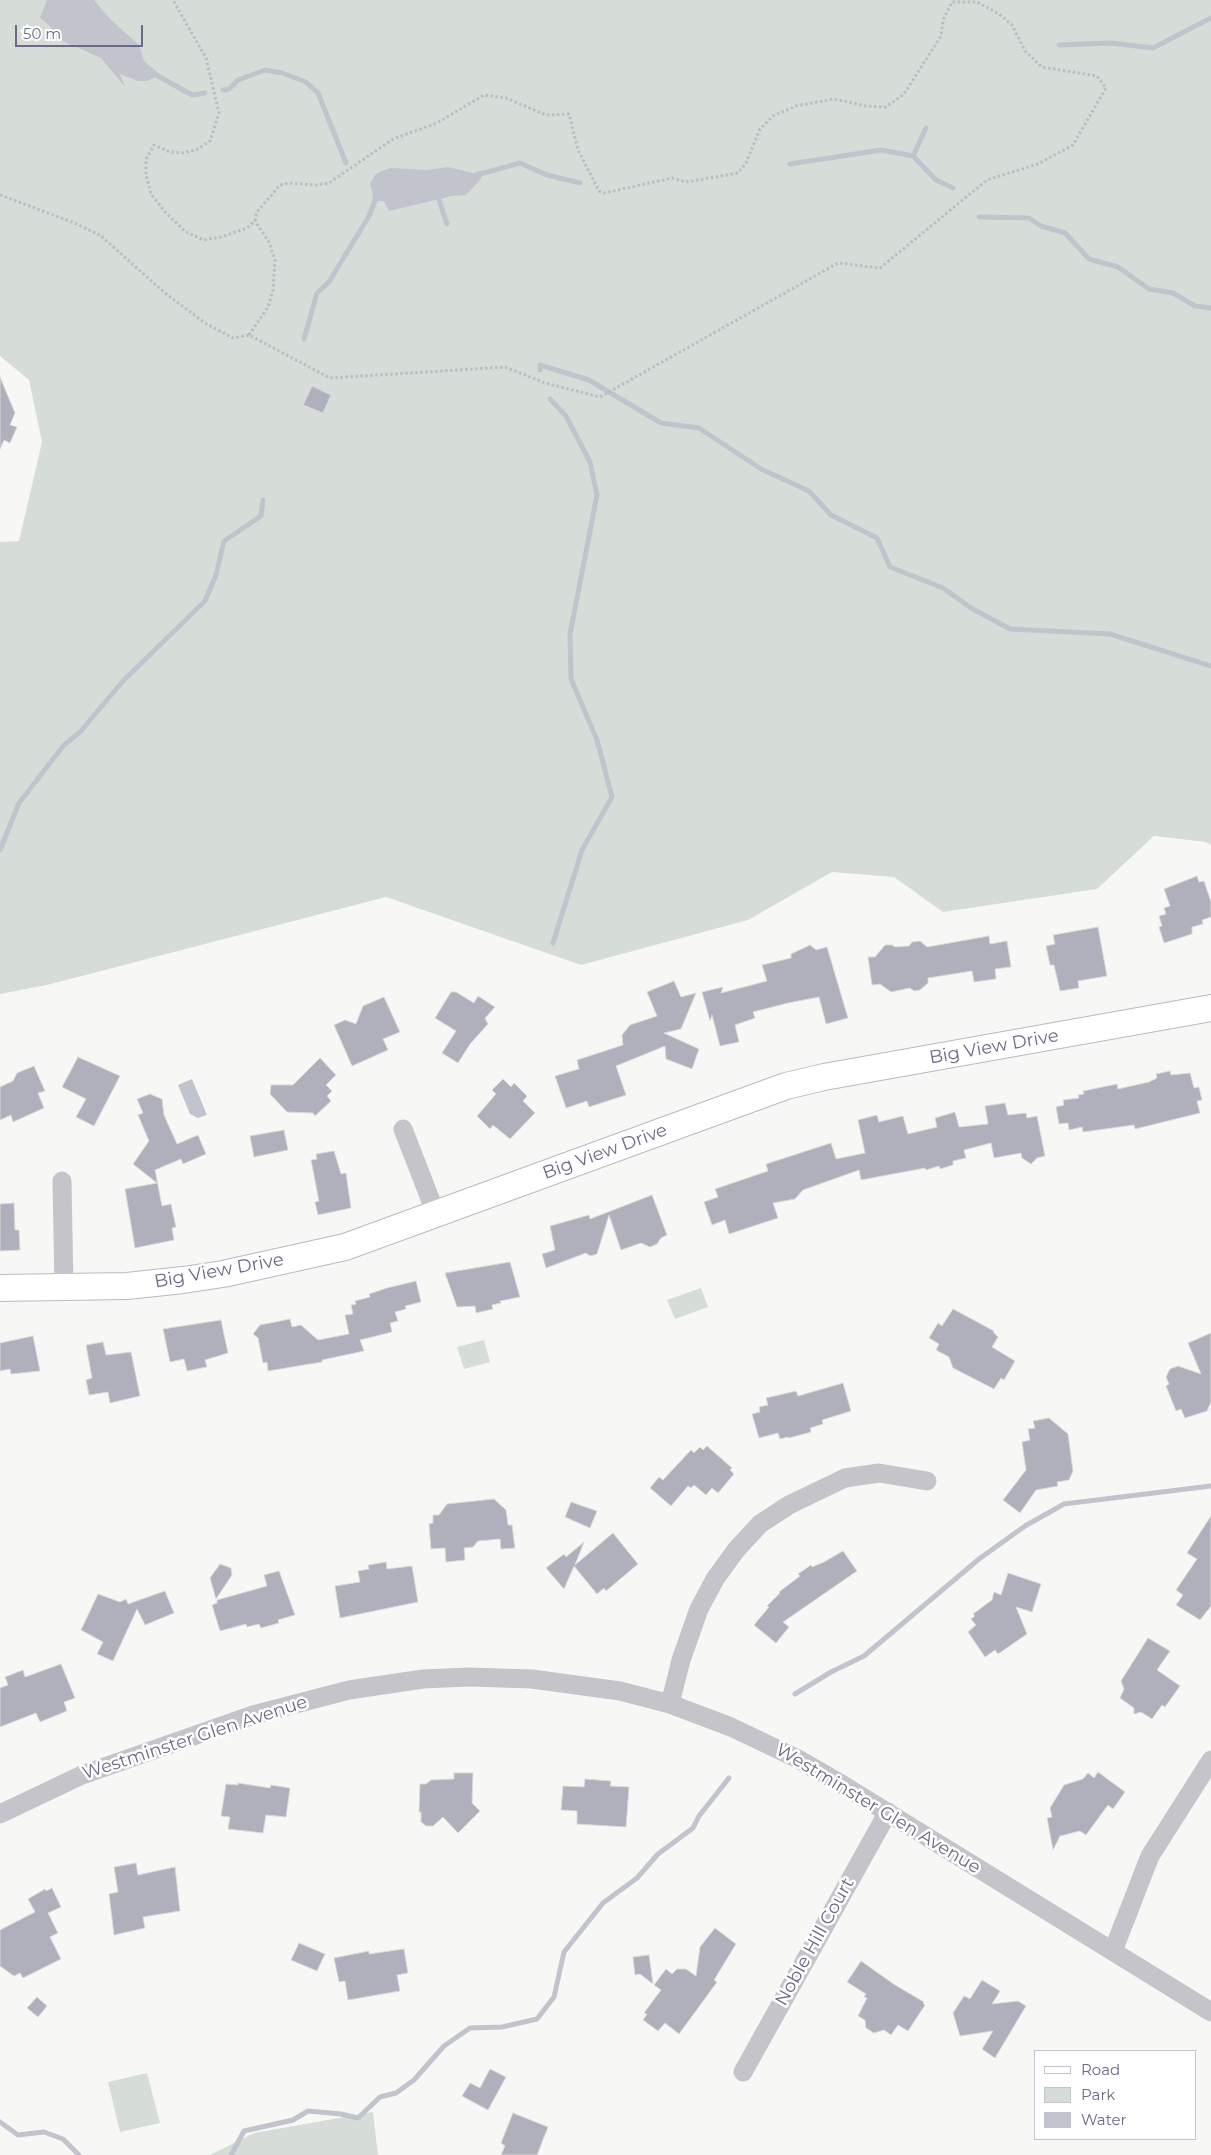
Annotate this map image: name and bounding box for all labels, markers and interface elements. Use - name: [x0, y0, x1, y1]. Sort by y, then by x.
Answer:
- scale bar: [18, 15, 145, 47]
- text: 50 m: [23, 24, 61, 43]
- street label: Big View Drive: [928, 1025, 1060, 1069]
- street label: Big View Drive: [540, 1119, 670, 1185]
- street label: Big View Drive: [153, 1249, 285, 1293]
- street label: Westminster Glen Avenue: [80, 1691, 310, 1785]
- street label: Westminster Glen Avenue: [772, 1739, 984, 1879]
- street label: Noble Hill Court: [771, 1874, 859, 2010]
- legend: [1034, 2050, 1196, 2140]
- text: Road: [1081, 2060, 1120, 2079]
- text: Park: [1081, 2085, 1115, 2104]
- text: Water: [1081, 2110, 1127, 2129]

